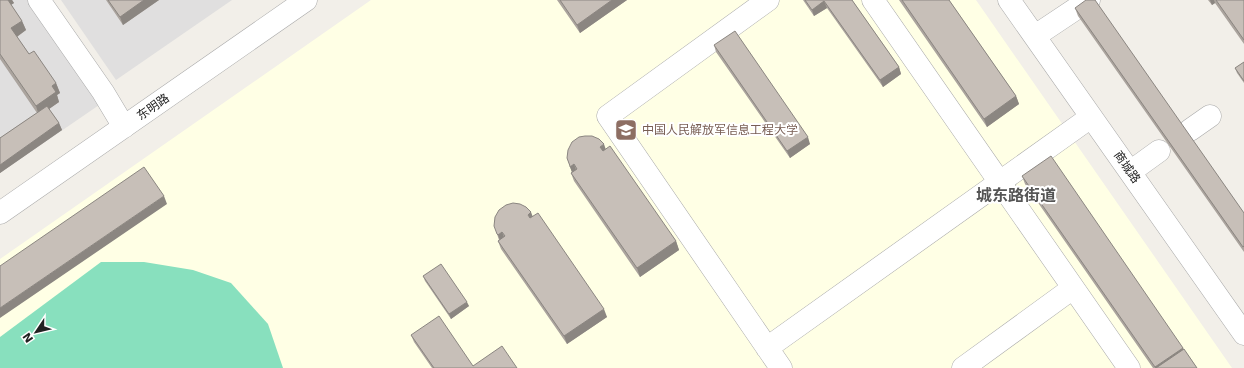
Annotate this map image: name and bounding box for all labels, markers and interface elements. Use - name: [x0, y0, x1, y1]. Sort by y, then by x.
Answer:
- street label: 东明路: [134, 91, 172, 123]
- school or university icon: 中国人民解放军信息工程大学: [613, 117, 639, 143]
- place label: 中国人民解放军信息工程大学: [642, 123, 798, 137]
- street label: 商城路: [1111, 148, 1143, 186]
- district label: 城东路街道: [976, 186, 1056, 205]
- north arrow: [16, 312, 56, 352]
- text: N: [20, 330, 36, 345]

